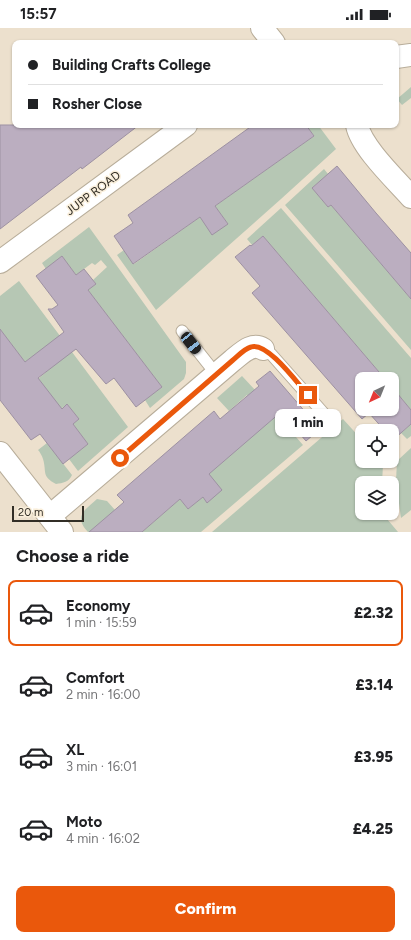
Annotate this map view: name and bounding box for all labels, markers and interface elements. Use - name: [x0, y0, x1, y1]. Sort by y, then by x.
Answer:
- text: 15:57: [20, 5, 57, 23]
- text: Building Crafts College: [52, 56, 211, 74]
- text: Rosher Close: [52, 95, 142, 113]
- street label: JUPP ROAD: [63, 168, 123, 218]
- car: [179, 330, 203, 356]
- north arrow: [355, 372, 399, 416]
- map controls: [355, 372, 399, 520]
- route end: [299, 386, 317, 404]
- callout: 1 min: [275, 409, 341, 437]
- text: 1 min: [292, 415, 324, 430]
- button: locate: [355, 424, 399, 468]
- route start: [111, 449, 129, 467]
- button: layers: [355, 476, 399, 520]
- scale bar: [12, 504, 84, 523]
- text: 20 m: [18, 506, 43, 519]
- text: Choose a ride: [16, 545, 129, 567]
- icon: car: [18, 595, 54, 631]
- text: Economy: [66, 597, 131, 615]
- text: £2.32: [354, 604, 393, 622]
- text: 1 min · 15:59: [66, 615, 137, 630]
- icon: car: [18, 667, 54, 703]
- text: Comfort: [66, 669, 125, 687]
- text: £3.14: [356, 676, 393, 694]
- text: 2 min · 16:00: [66, 687, 140, 702]
- icon: car: [18, 739, 54, 775]
- text: XL: [66, 741, 84, 759]
- text: £3.95: [354, 748, 393, 766]
- text: 3 min · 16:01: [66, 759, 137, 774]
- icon: car: [18, 811, 54, 847]
- text: Moto: [66, 813, 102, 831]
- text: £4.25: [353, 820, 393, 838]
- text: 4 min · 16:02: [66, 831, 140, 846]
- button: Confirm: [16, 886, 395, 932]

